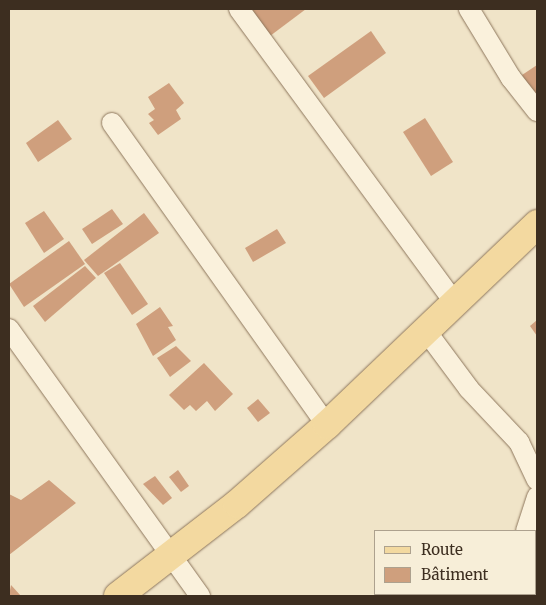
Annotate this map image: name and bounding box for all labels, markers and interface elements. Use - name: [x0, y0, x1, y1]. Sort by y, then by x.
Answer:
- legend: [374, 530, 536, 595]
- text: Route: [421, 540, 463, 559]
- text: Bâtiment: [421, 565, 488, 584]

